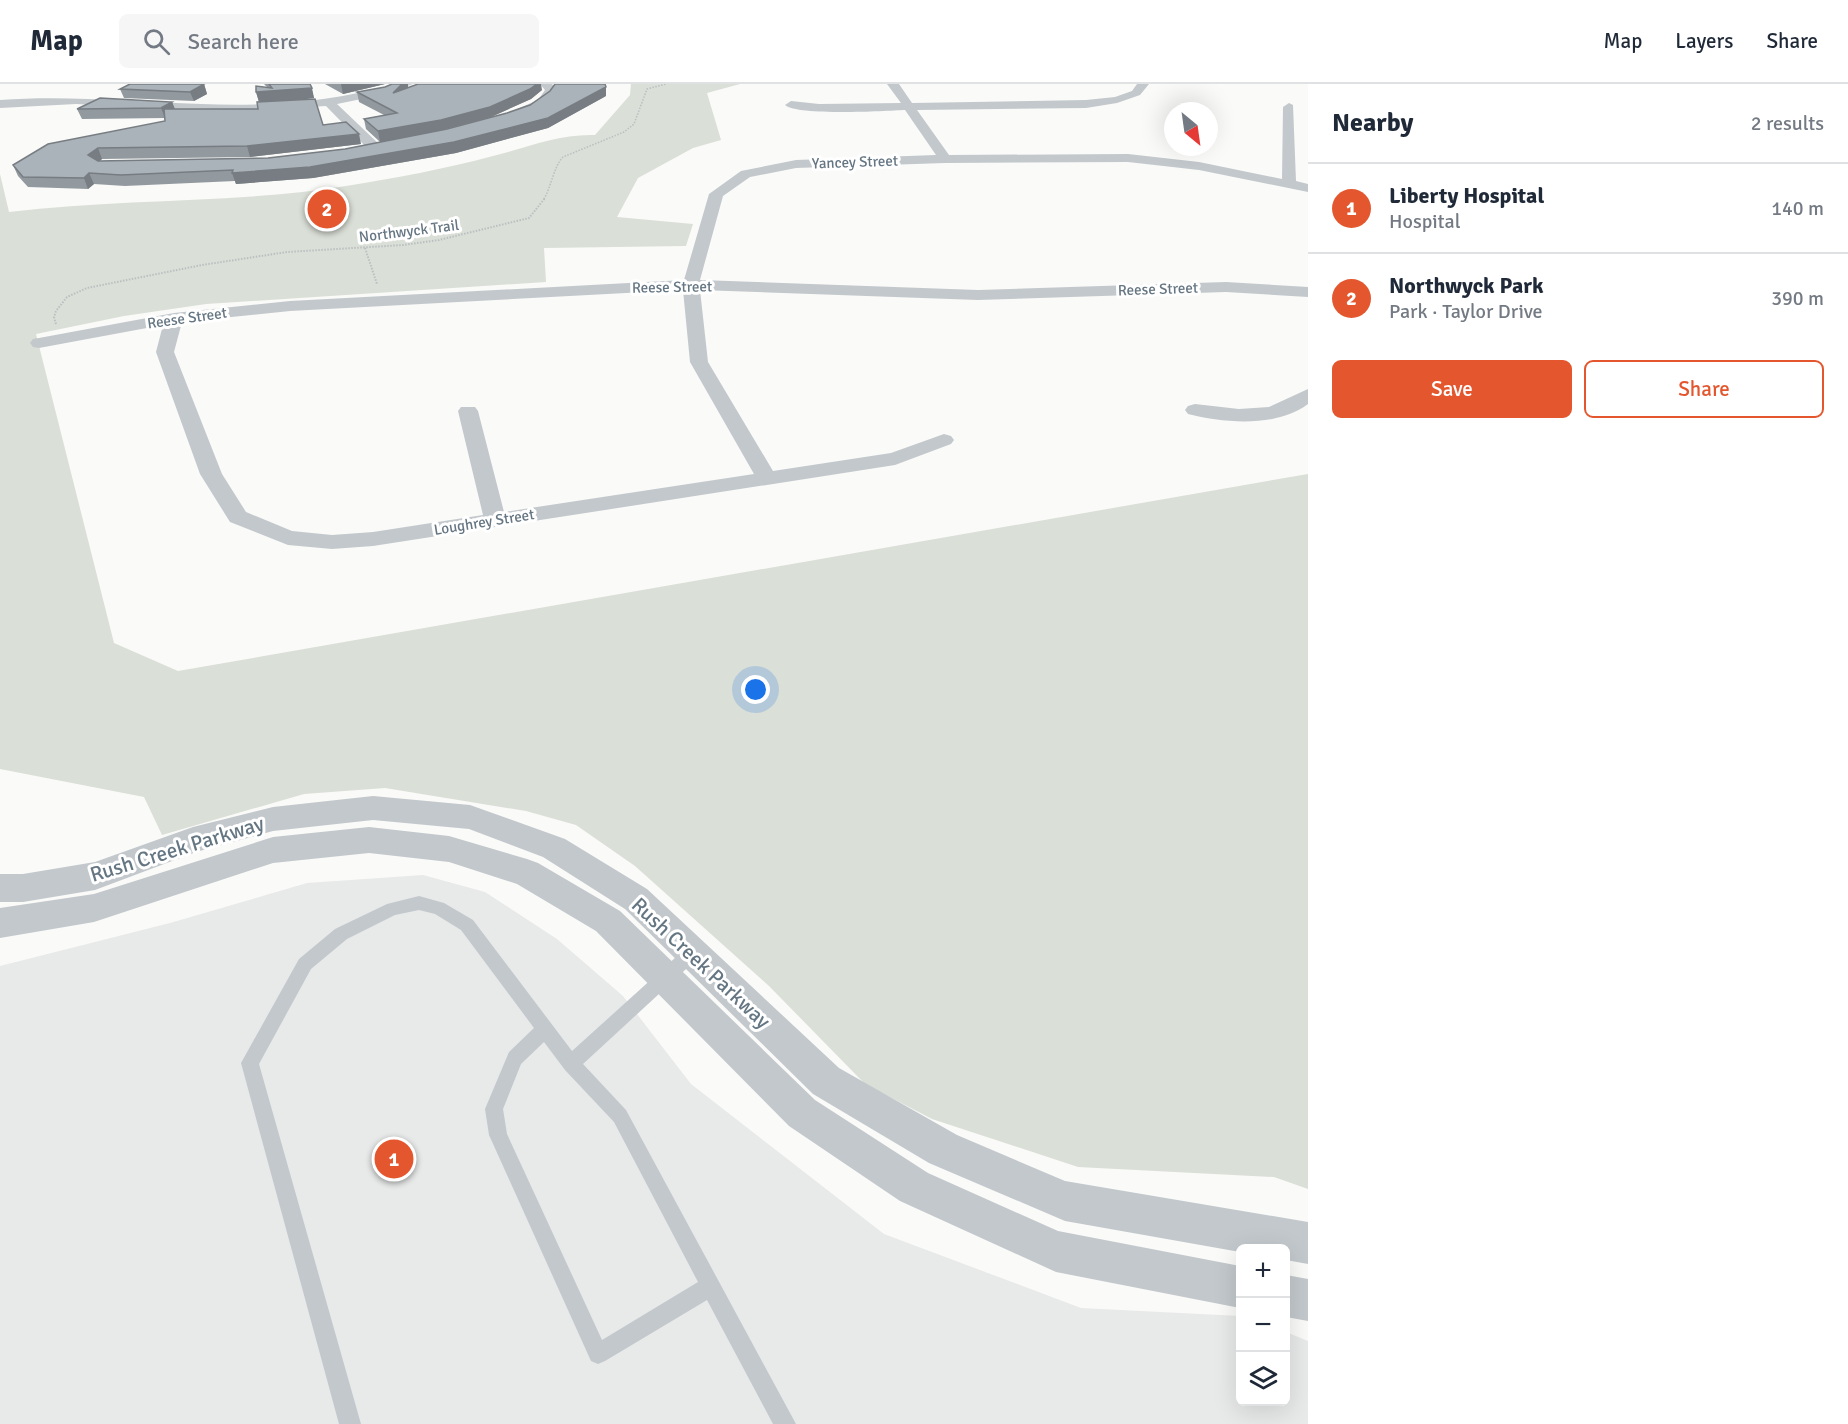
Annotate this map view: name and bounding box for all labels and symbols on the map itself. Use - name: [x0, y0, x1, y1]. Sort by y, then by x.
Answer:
- north arrow: [1164, 102, 1218, 156]
- street label: Yancey Street: [812, 151, 898, 173]
- pin: 2: [308, 186, 346, 232]
- street label: Northwyck Trail: [358, 216, 460, 246]
- street label: Reese Street: [632, 277, 712, 297]
- street label: Reese Street: [1118, 279, 1198, 299]
- street label: Reese Street: [146, 304, 228, 332]
- street label: Loughrey Street: [432, 505, 536, 539]
- your location: [741, 675, 770, 704]
- street label: Rush Creek Parkway: [87, 810, 267, 888]
- street label: Rush Creek Parkway: [626, 892, 776, 1034]
- pin: 1: [374, 1136, 414, 1182]

